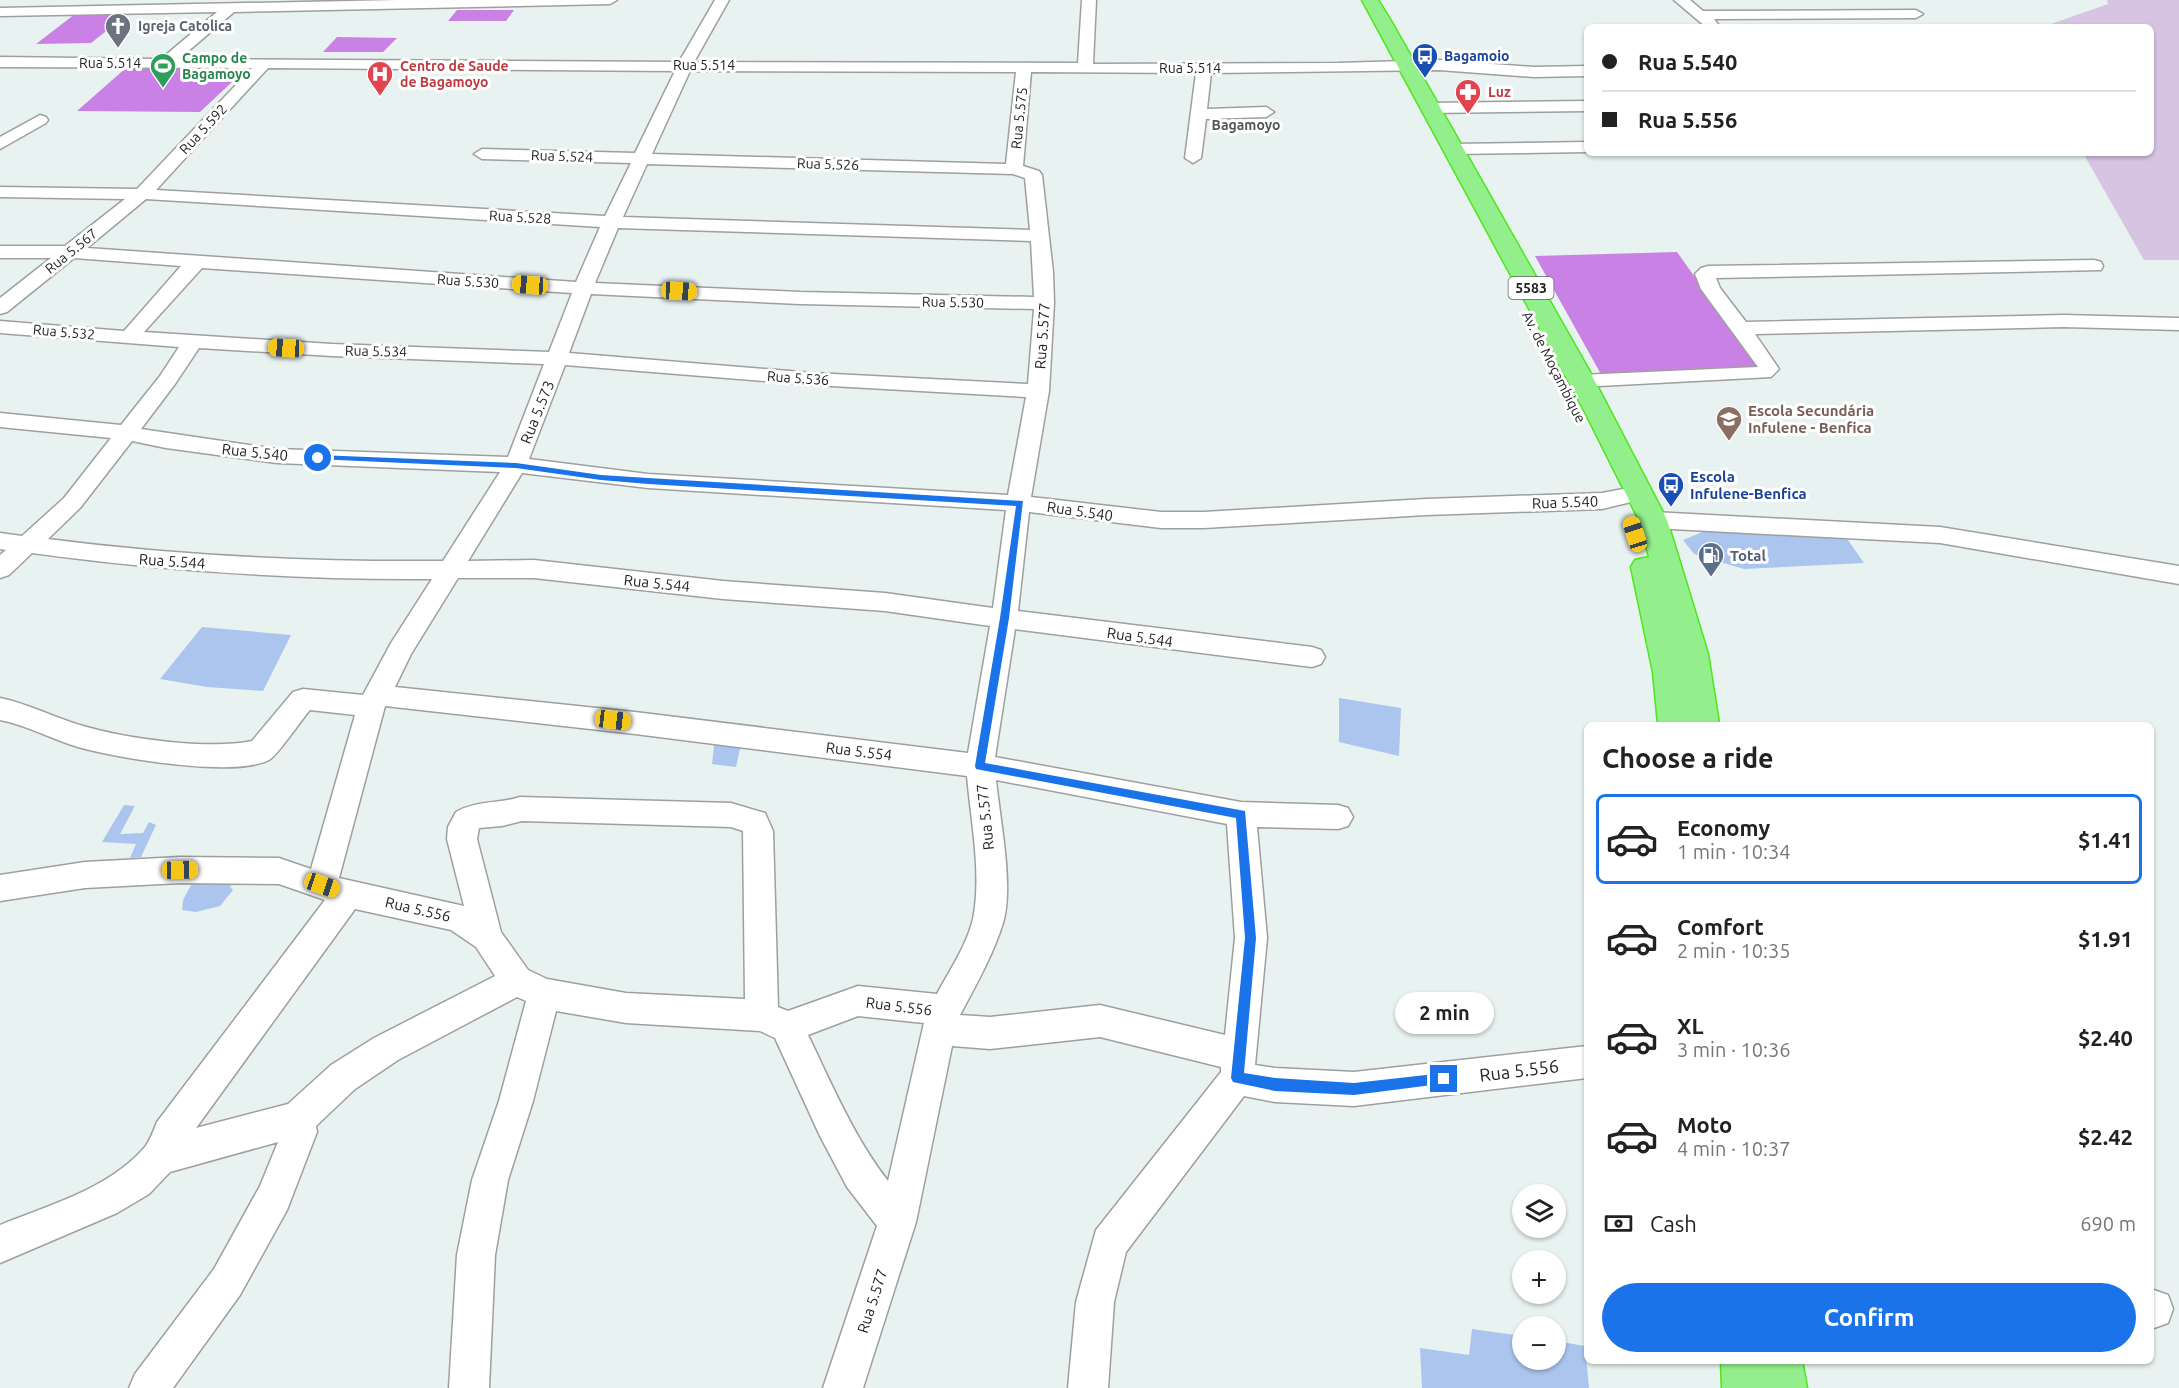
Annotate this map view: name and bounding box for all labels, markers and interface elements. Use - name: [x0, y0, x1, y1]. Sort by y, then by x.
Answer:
- church icon: Igreja Catolica: [103, 11, 133, 49]
- place label: Igreja Catolica: [138, 18, 232, 34]
- bus stop icon: Bagamoio: [1410, 41, 1440, 79]
- place label: Bagamoio: [1444, 48, 1510, 64]
- text: Rua 5.540: [1638, 49, 1737, 74]
- place label: Campo de Bagamoyo: [182, 50, 251, 82]
- sports icon: Campo de Bagamoyo: [148, 51, 178, 89]
- street label: Rua 5.514: [79, 55, 141, 71]
- street label: Rua 5.514: [673, 57, 735, 73]
- place label: Centro de Saude de Bagamoyo: [400, 58, 509, 90]
- hospital icon: Centro de Saude de Bagamoyo: [365, 59, 395, 97]
- street label: Rua 5.514: [1159, 60, 1221, 76]
- pharmacy icon: Luz: [1453, 77, 1483, 115]
- place label: Luz: [1488, 84, 1511, 100]
- street label: Rua 5.575: [1008, 86, 1030, 150]
- street label: Rua 5.592: [176, 101, 230, 157]
- text: Rua 5.556: [1638, 107, 1737, 132]
- district label: Bagamoyo: [1212, 117, 1280, 133]
- street label: Rua 5.524: [531, 147, 593, 165]
- street label: Rua 5.526: [797, 155, 859, 173]
- street label: Rua 5.528: [489, 207, 552, 227]
- street label: Rua 5.567: [42, 225, 100, 277]
- street label: Rua 5.530: [436, 271, 500, 291]
- car: [511, 275, 549, 295]
- road number: 5583: [1508, 277, 1553, 299]
- car: [661, 281, 697, 301]
- street label: Rua 5.530: [922, 293, 984, 311]
- street label: Rua 5.577: [1031, 302, 1053, 370]
- street label: Av. de Moçambique: [1519, 309, 1589, 425]
- street label: Rua 5.532: [32, 321, 96, 343]
- car: [268, 338, 304, 358]
- street label: Rua 5.534: [345, 342, 407, 360]
- street label: Rua 5.536: [766, 368, 830, 388]
- street label: Rua 5.573: [517, 378, 557, 446]
- place label: Escola Secundária Infulene - Benfica: [1748, 402, 1874, 436]
- school or university icon: Escola Secundária Infulene - Benfica: [1714, 404, 1744, 442]
- street label: Rua 5.540: [221, 440, 289, 464]
- route start: [304, 444, 331, 471]
- place label: Escola Infulene-Benfica: [1690, 468, 1807, 502]
- bus stop icon: Escola Infulene-Benfica: [1656, 470, 1686, 508]
- street label: Rua 5.540: [1531, 492, 1599, 512]
- street label: Rua 5.540: [1046, 498, 1114, 524]
- car: [1621, 514, 1649, 554]
- fuel station icon: Total: [1696, 540, 1726, 578]
- place label: Total: [1730, 547, 1766, 564]
- street label: Rua 5.544: [138, 550, 206, 572]
- street label: Rua 5.544: [623, 571, 691, 595]
- street label: Rua 5.544: [1106, 624, 1174, 650]
- car: [594, 709, 632, 731]
- street label: Rua 5.554: [825, 739, 893, 763]
- text: Choose a ride: [1602, 743, 1774, 773]
- street label: Rua 5.577: [973, 783, 997, 851]
- icon: car: [1605, 812, 1659, 866]
- text: Economy: [1677, 815, 1770, 840]
- text: $1.41: [2078, 827, 2133, 852]
- text: 1 min · 10:34: [1677, 840, 1791, 863]
- car: [162, 861, 198, 879]
- car: [302, 871, 342, 899]
- street label: Rua 5.556: [384, 893, 452, 925]
- icon: car: [1605, 911, 1659, 965]
- text: Comfort: [1677, 914, 1764, 939]
- text: $1.91: [2078, 926, 2133, 951]
- text: 2 min · 10:35: [1677, 939, 1791, 962]
- callout: 2 min: [1394, 992, 1494, 1034]
- street label: Rua 5.556: [865, 994, 933, 1018]
- text: 2 min: [1419, 1001, 1470, 1024]
- icon: car: [1605, 1010, 1659, 1064]
- text: XL: [1677, 1013, 1704, 1038]
- text: $2.40: [2078, 1025, 2133, 1050]
- text: 3 min · 10:36: [1677, 1038, 1791, 1061]
- street label: Rua 5.556: [1478, 1055, 1560, 1085]
- route end: [1430, 1065, 1457, 1092]
- icon: car: [1605, 1109, 1659, 1163]
- text: Moto: [1677, 1112, 1732, 1137]
- text: $2.42: [2078, 1124, 2133, 1149]
- text: 4 min · 10:37: [1677, 1137, 1791, 1160]
- map controls: [1512, 1184, 1566, 1370]
- button: layers: [1512, 1184, 1566, 1238]
- icon: cash: [1602, 1207, 1635, 1240]
- text: Cash: [1650, 1211, 1697, 1236]
- text: 690 m: [2080, 1212, 2136, 1235]
- button: +: [1512, 1250, 1566, 1304]
- street label: Rua 5.577: [854, 1267, 890, 1335]
- button: Confirm: [1602, 1283, 2136, 1352]
- button: −: [1512, 1316, 1566, 1370]

